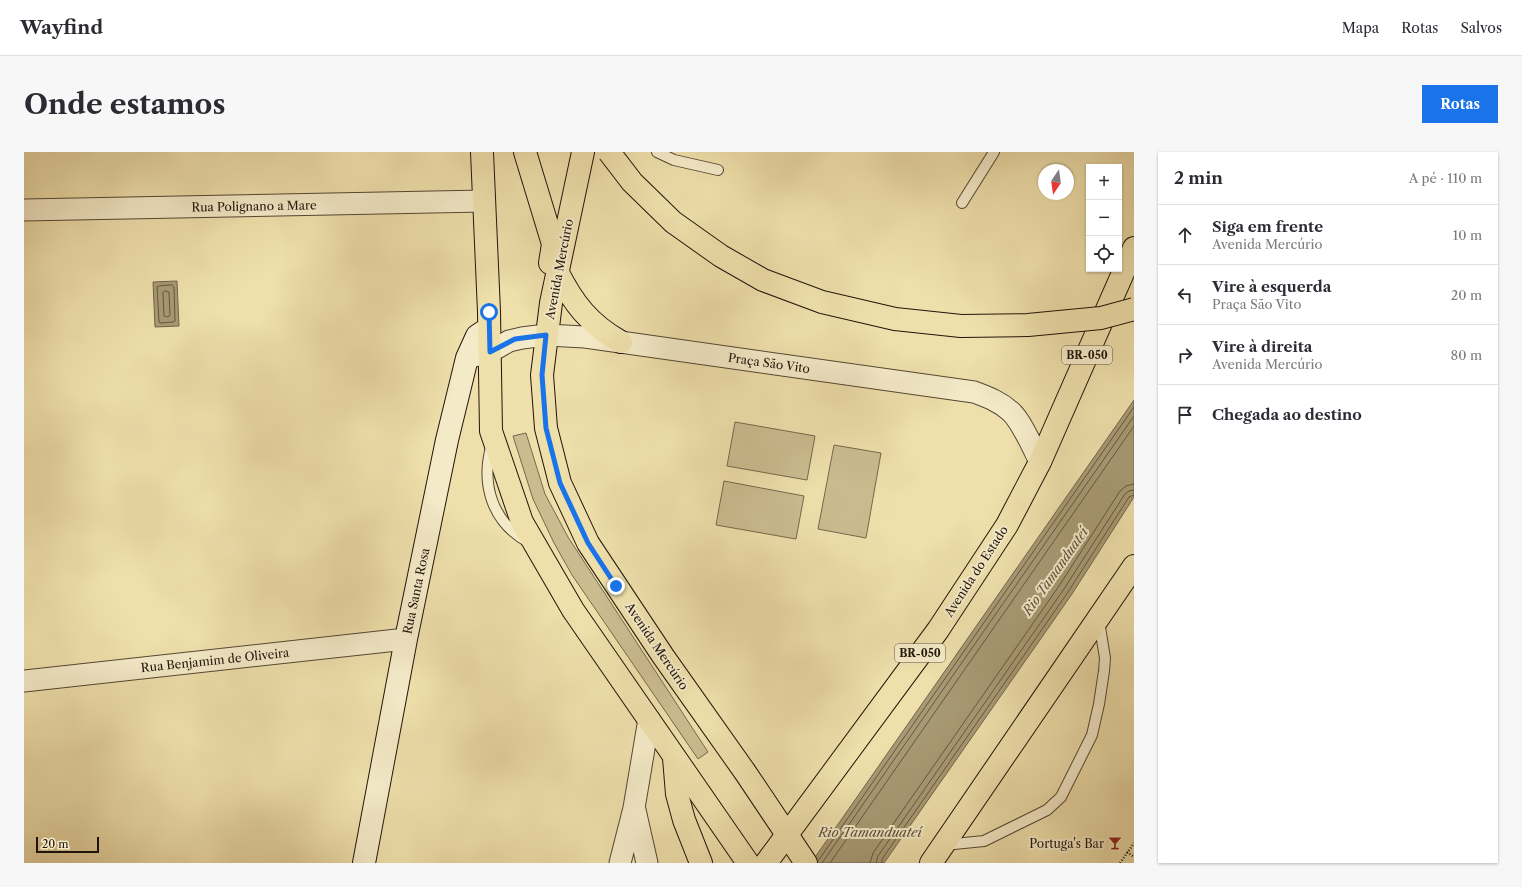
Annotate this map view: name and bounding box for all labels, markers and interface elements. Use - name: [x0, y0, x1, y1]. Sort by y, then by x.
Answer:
- text: Wayfind: [20, 16, 103, 39]
- text: Mapa: [1342, 19, 1379, 37]
- text: Rotas: [1401, 19, 1438, 37]
- text: Salvos: [1460, 19, 1502, 37]
- button: Rotas: [1422, 85, 1498, 123]
- text: Onde estamos: [24, 87, 225, 121]
- north arrow: [1038, 164, 1074, 200]
- map controls: [1086, 164, 1122, 272]
- button: +: [1086, 164, 1122, 200]
- text: 2 min: [1174, 168, 1223, 188]
- text: A pé · 110 m: [1409, 170, 1482, 186]
- street label: Rua Polignano a Mare: [191, 197, 317, 215]
- button: −: [1086, 200, 1122, 236]
- text: Siga em frente: [1212, 217, 1323, 236]
- street label: Avenida Mercúrio: [542, 218, 576, 321]
- icon: ahead: [1174, 224, 1196, 246]
- text: 10 m: [1453, 227, 1482, 243]
- button: locate: [1086, 236, 1122, 272]
- text: Avenida Mercúrio: [1212, 236, 1322, 252]
- text: Vire à esquerda: [1212, 277, 1331, 296]
- icon: left: [1174, 284, 1196, 306]
- text: 20 m: [1451, 287, 1482, 303]
- text: Praça São Vito: [1212, 296, 1301, 312]
- route start: [480, 303, 498, 321]
- text: Vire à direita: [1212, 337, 1312, 356]
- icon: right: [1174, 344, 1196, 366]
- road number: BR-050: [1062, 346, 1112, 364]
- text: 80 m: [1450, 347, 1482, 363]
- street label: Praça São Vito: [727, 350, 811, 376]
- text: Avenida Mercúrio: [1212, 356, 1322, 372]
- icon: arrive: [1174, 404, 1196, 426]
- text: Chegada ao destino: [1212, 405, 1362, 424]
- street label: Avenida do Estado: [940, 523, 1011, 620]
- water label: Rio Tamanduateí: [1018, 523, 1092, 619]
- street label: Rua Santa Rosa: [400, 546, 433, 635]
- route end: [607, 577, 625, 595]
- street label: Avenida Mercúrio: [622, 599, 692, 692]
- road number: BR-050: [895, 644, 945, 662]
- street label: Rua Benjamim de Oliveira: [140, 645, 291, 675]
- water label: Rio Tamanduateí: [817, 824, 923, 840]
- scale bar: [36, 835, 99, 854]
- bar icon: Portuga's Bar: [1107, 835, 1123, 851]
- place label: Portuga's Bar: [1029, 836, 1104, 851]
- text: 20 m: [42, 837, 68, 851]

